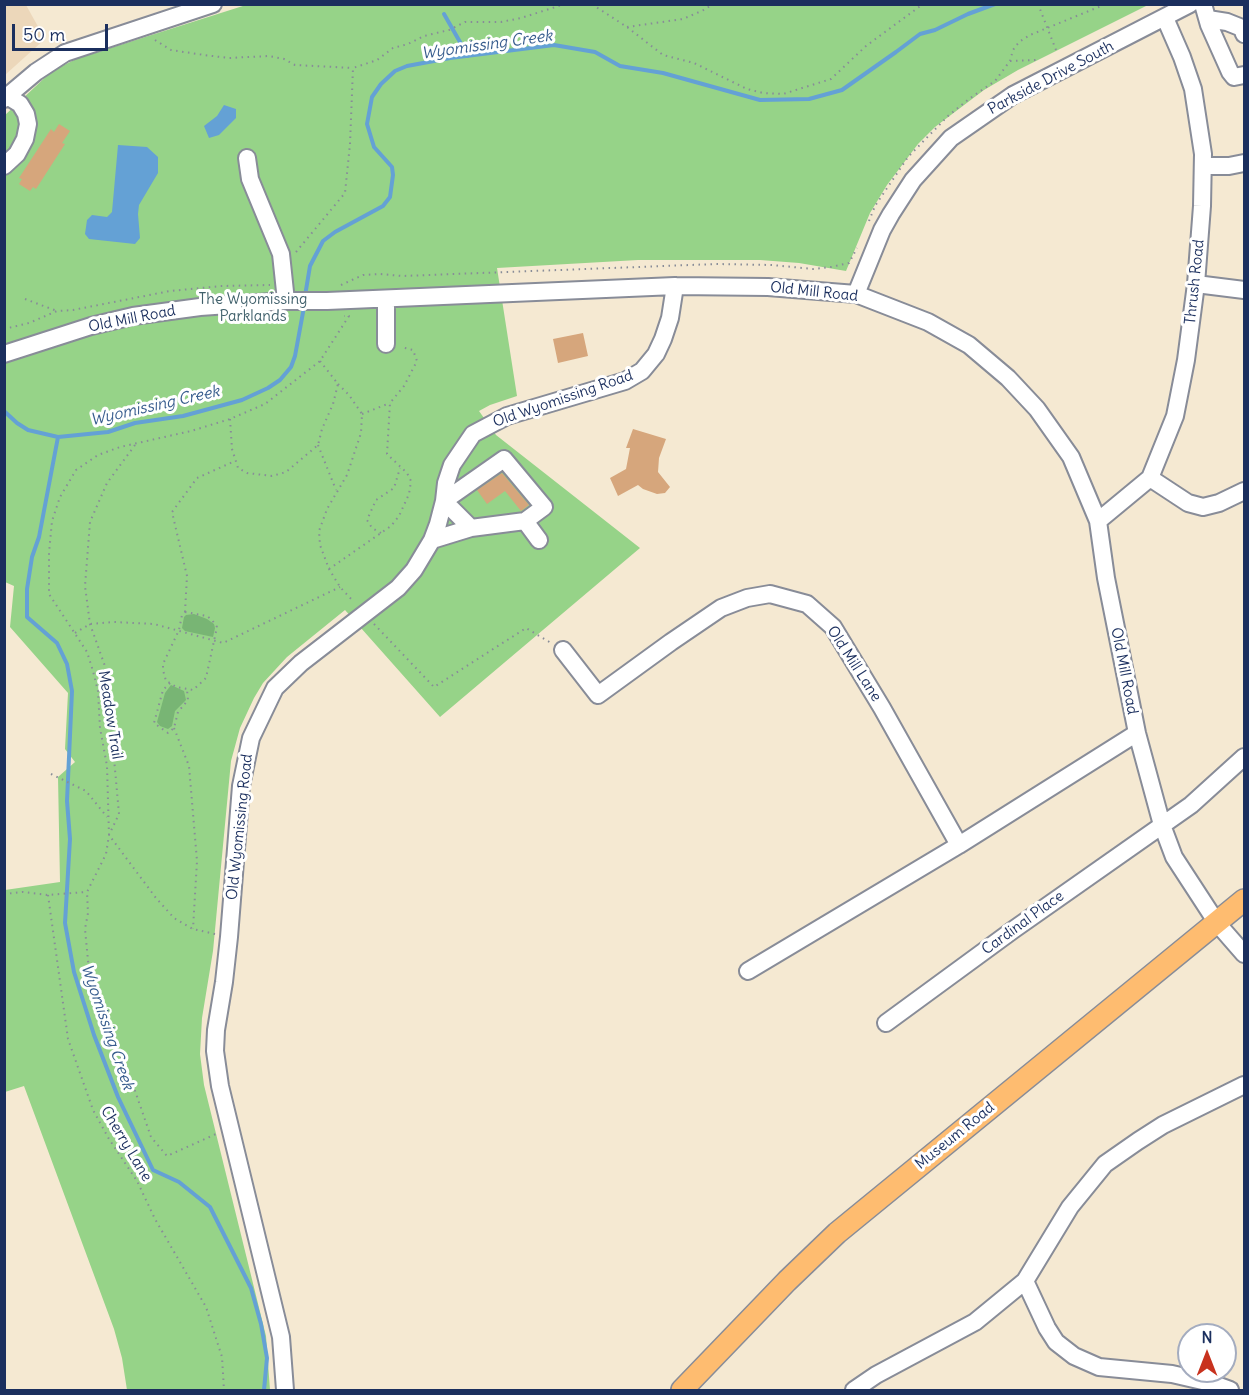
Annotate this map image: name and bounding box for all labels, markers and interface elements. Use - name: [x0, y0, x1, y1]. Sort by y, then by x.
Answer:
- scale bar: [15, 12, 111, 50]
- text: 50 m: [23, 23, 65, 46]
- water label: Wyomissing Creek: [420, 26, 554, 64]
- street label: Parkside Drive South: [985, 37, 1117, 119]
- street label: Thrush Road: [1182, 238, 1208, 326]
- street label: Old Mill Road: [769, 278, 859, 306]
- park label: The Wyomissing Parklands: [199, 291, 307, 326]
- street label: Old Mill Road: [87, 302, 177, 336]
- street label: Old Wyomissing Road: [491, 367, 635, 431]
- water label: Wyomissing Creek: [89, 382, 221, 430]
- street label: Old Mill Lane: [823, 623, 885, 705]
- street label: Old Mill Road: [1107, 626, 1141, 716]
- street label: Meadow Trail: [94, 669, 126, 761]
- street label: Old Wyomissing Road: [223, 753, 257, 901]
- street label: Cardinal Place: [978, 887, 1068, 959]
- water label: Wyomissing Creek: [76, 962, 138, 1092]
- street label: Museum Road: [912, 1099, 998, 1173]
- street label: Cherry Lane: [97, 1103, 155, 1185]
- north arrow: [1177, 1323, 1237, 1383]
- text: N: [1201, 1327, 1213, 1347]

